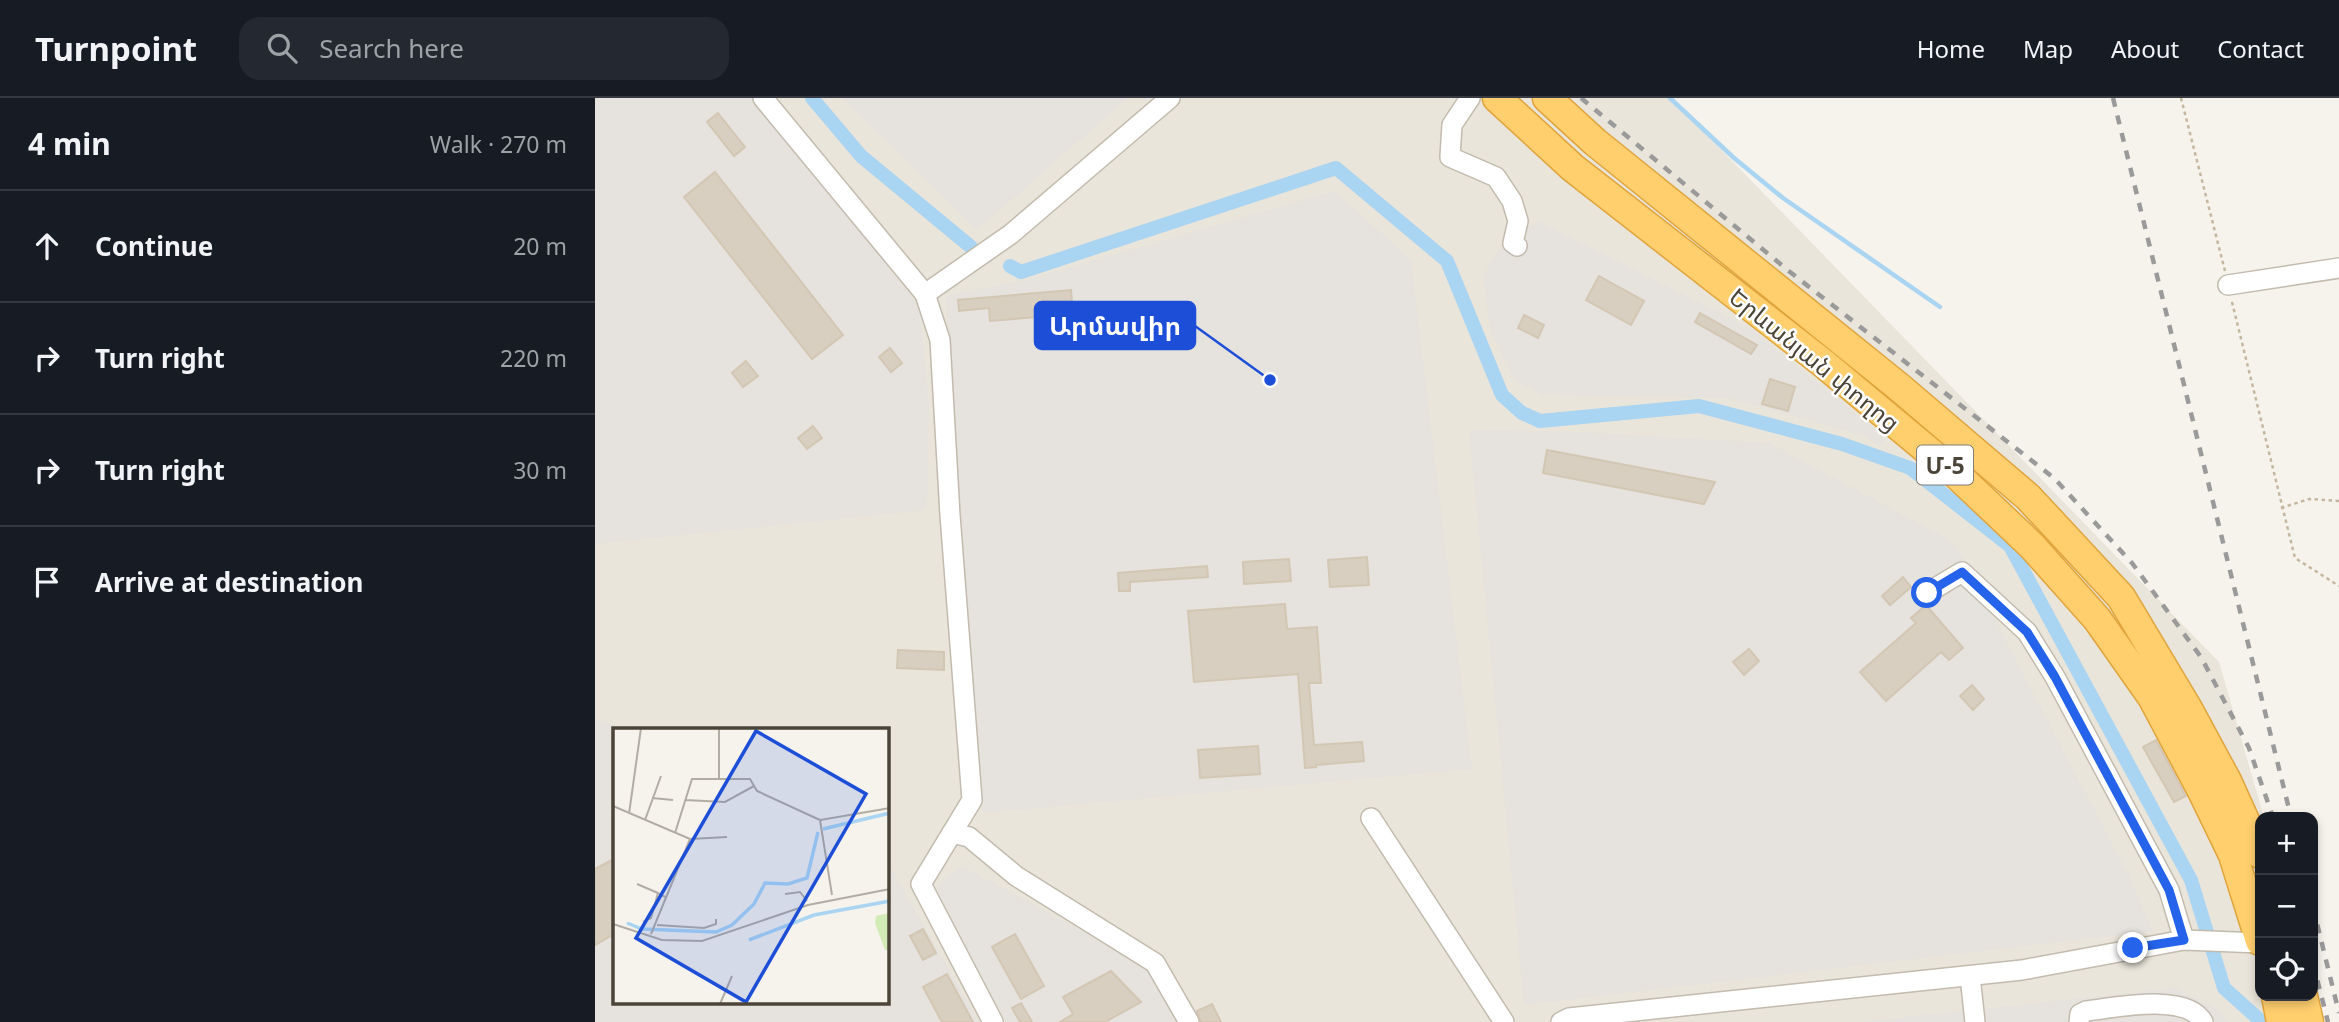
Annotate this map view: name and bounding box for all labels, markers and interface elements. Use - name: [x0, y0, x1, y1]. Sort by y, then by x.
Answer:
- search box: [239, 17, 729, 80]
- text: Turnpoint: [35, 26, 197, 71]
- icon: search: [263, 29, 301, 67]
- text: Search here: [319, 30, 464, 66]
- text: Home: [1917, 32, 1985, 65]
- text: Map: [2023, 32, 2073, 65]
- text: About: [2111, 32, 2179, 65]
- text: Contact: [2217, 32, 2304, 65]
- text: 4 min: [28, 123, 111, 164]
- text: Walk · 270 m: [430, 128, 567, 160]
- icon: ahead: [28, 227, 66, 265]
- text: Continue: [95, 228, 213, 264]
- text: 20 m: [513, 230, 567, 262]
- street label: Երևանյան փողոց: [1723, 280, 1907, 438]
- callout: Արմավիր: [1035, 302, 1195, 349]
- text: Արմավիր: [1049, 307, 1181, 343]
- icon: right: [28, 339, 66, 377]
- text: Turn right: [95, 340, 225, 376]
- text: 220 m: [500, 342, 567, 374]
- road number: Մ-5: [1917, 446, 1973, 484]
- icon: right: [28, 451, 66, 489]
- text: Turn right: [95, 452, 225, 488]
- text: 30 m: [513, 454, 567, 486]
- icon: arrive: [28, 563, 66, 601]
- text: Arrive at destination: [95, 564, 364, 600]
- route start: [1911, 577, 1942, 608]
- inset map: [613, 728, 889, 1004]
- map controls: [2255, 812, 2318, 1001]
- button: +: [2255, 812, 2318, 875]
- button: −: [2255, 875, 2318, 938]
- route end: [2117, 932, 2148, 963]
- button: locate: [2255, 938, 2318, 1001]

